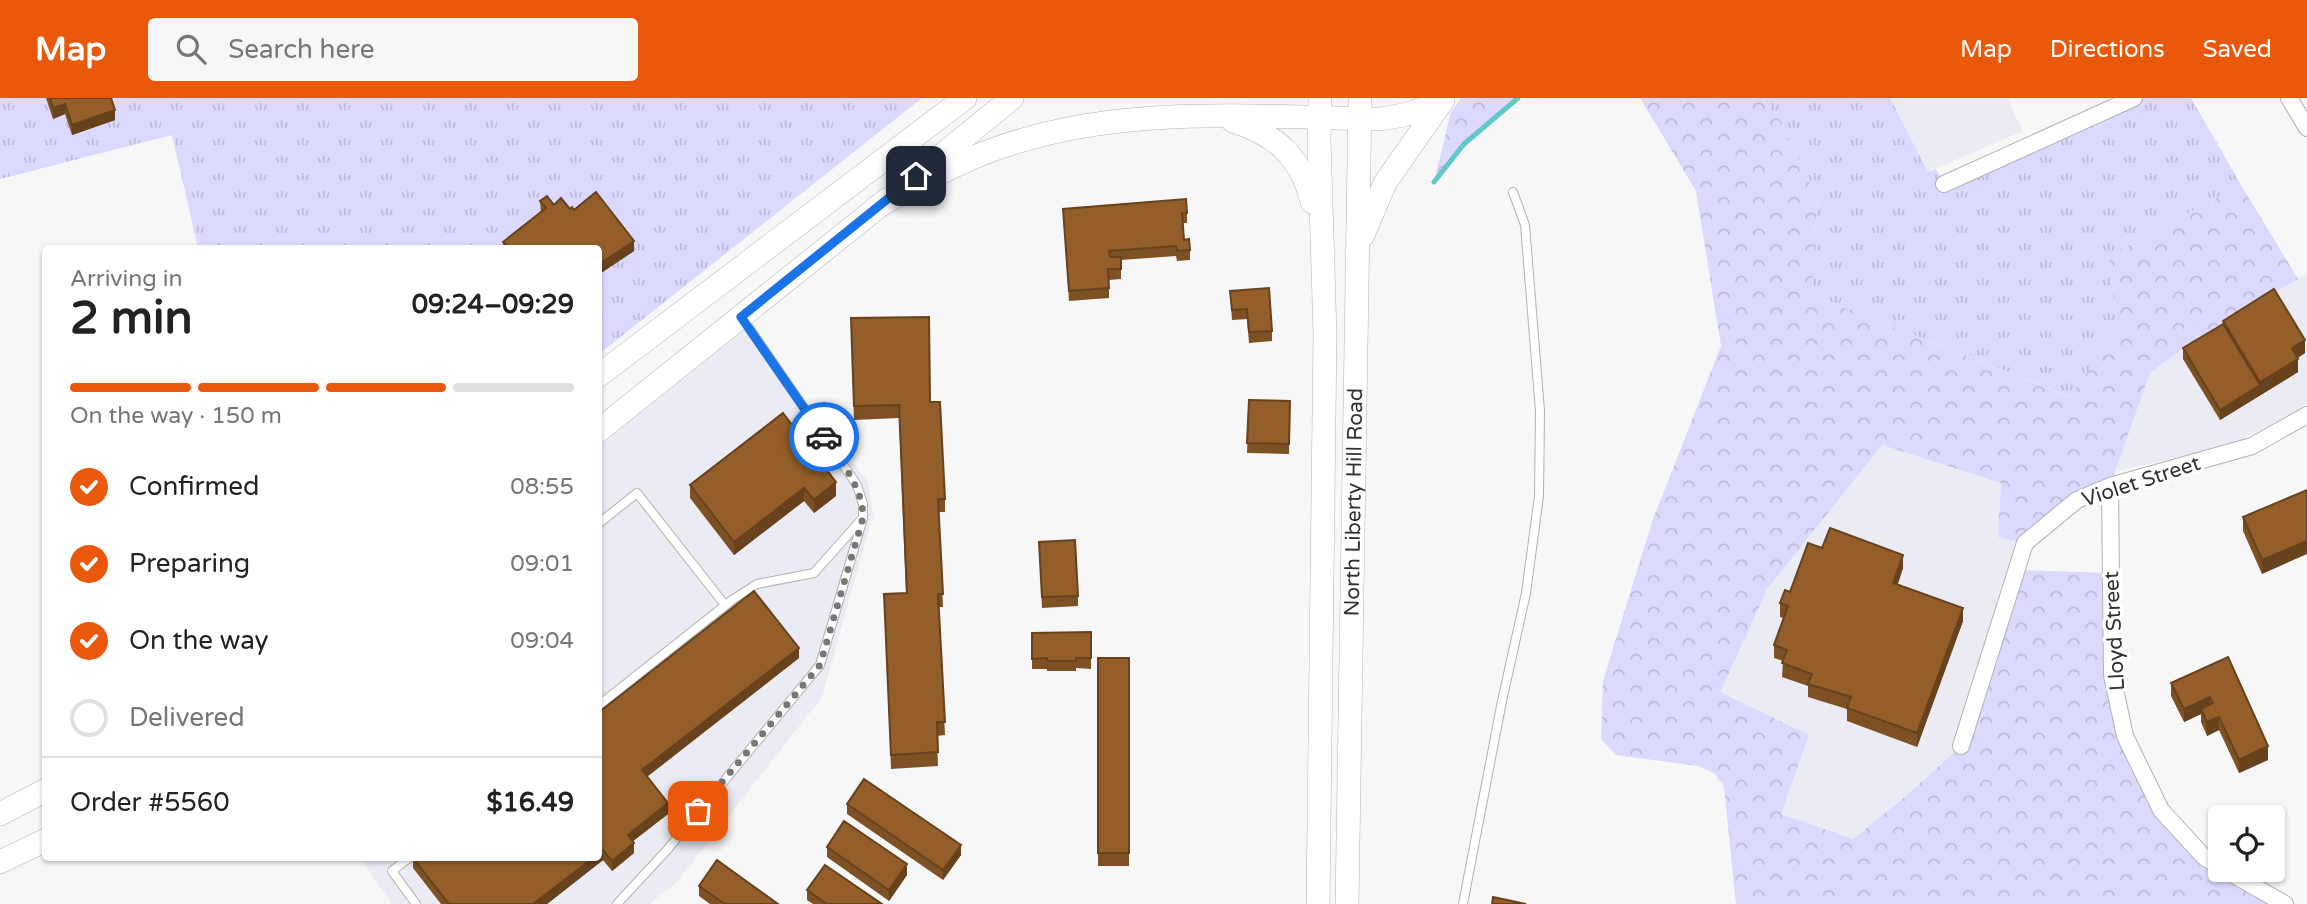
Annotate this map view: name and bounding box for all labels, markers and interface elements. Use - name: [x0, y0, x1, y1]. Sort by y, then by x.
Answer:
- search box: [148, 18, 638, 81]
- text: Map: [35, 30, 106, 69]
- icon: search: [172, 30, 210, 68]
- text: Search here: [228, 34, 374, 65]
- text: Map: [1960, 35, 2012, 64]
- text: Directions: [2050, 35, 2165, 64]
- text: Saved: [2203, 35, 2272, 64]
- pin: [886, 146, 946, 206]
- icon: home: [897, 157, 935, 195]
- text: Arriving in: [70, 265, 183, 293]
- text: 09:24–09:29: [412, 289, 574, 320]
- text: 2 min: [70, 291, 193, 346]
- street label: North Liberty Hill Road: [1340, 388, 1368, 617]
- text: On the way · 150 m: [70, 402, 282, 430]
- courier: [789, 402, 859, 472]
- icon: car: [805, 418, 843, 456]
- street label: Violet Street: [2079, 451, 2203, 512]
- icon: check: [70, 468, 108, 506]
- text: Confirmed: [129, 471, 259, 502]
- text: 08:55: [510, 473, 574, 501]
- icon: check: [70, 545, 108, 583]
- text: Preparing: [129, 548, 250, 579]
- text: 09:01: [510, 550, 574, 578]
- street label: Lloyd Street: [2099, 570, 2130, 691]
- icon: check: [70, 622, 108, 660]
- text: On the way: [129, 625, 269, 656]
- text: 09:04: [510, 627, 574, 655]
- text: Delivered: [129, 702, 245, 733]
- pin: [668, 781, 728, 841]
- text: Order #5560: [70, 787, 230, 818]
- text: $16.49: [486, 787, 574, 818]
- icon: bag: [679, 792, 717, 830]
- map controls: [2208, 805, 2285, 882]
- button: locate: [2208, 805, 2285, 882]

